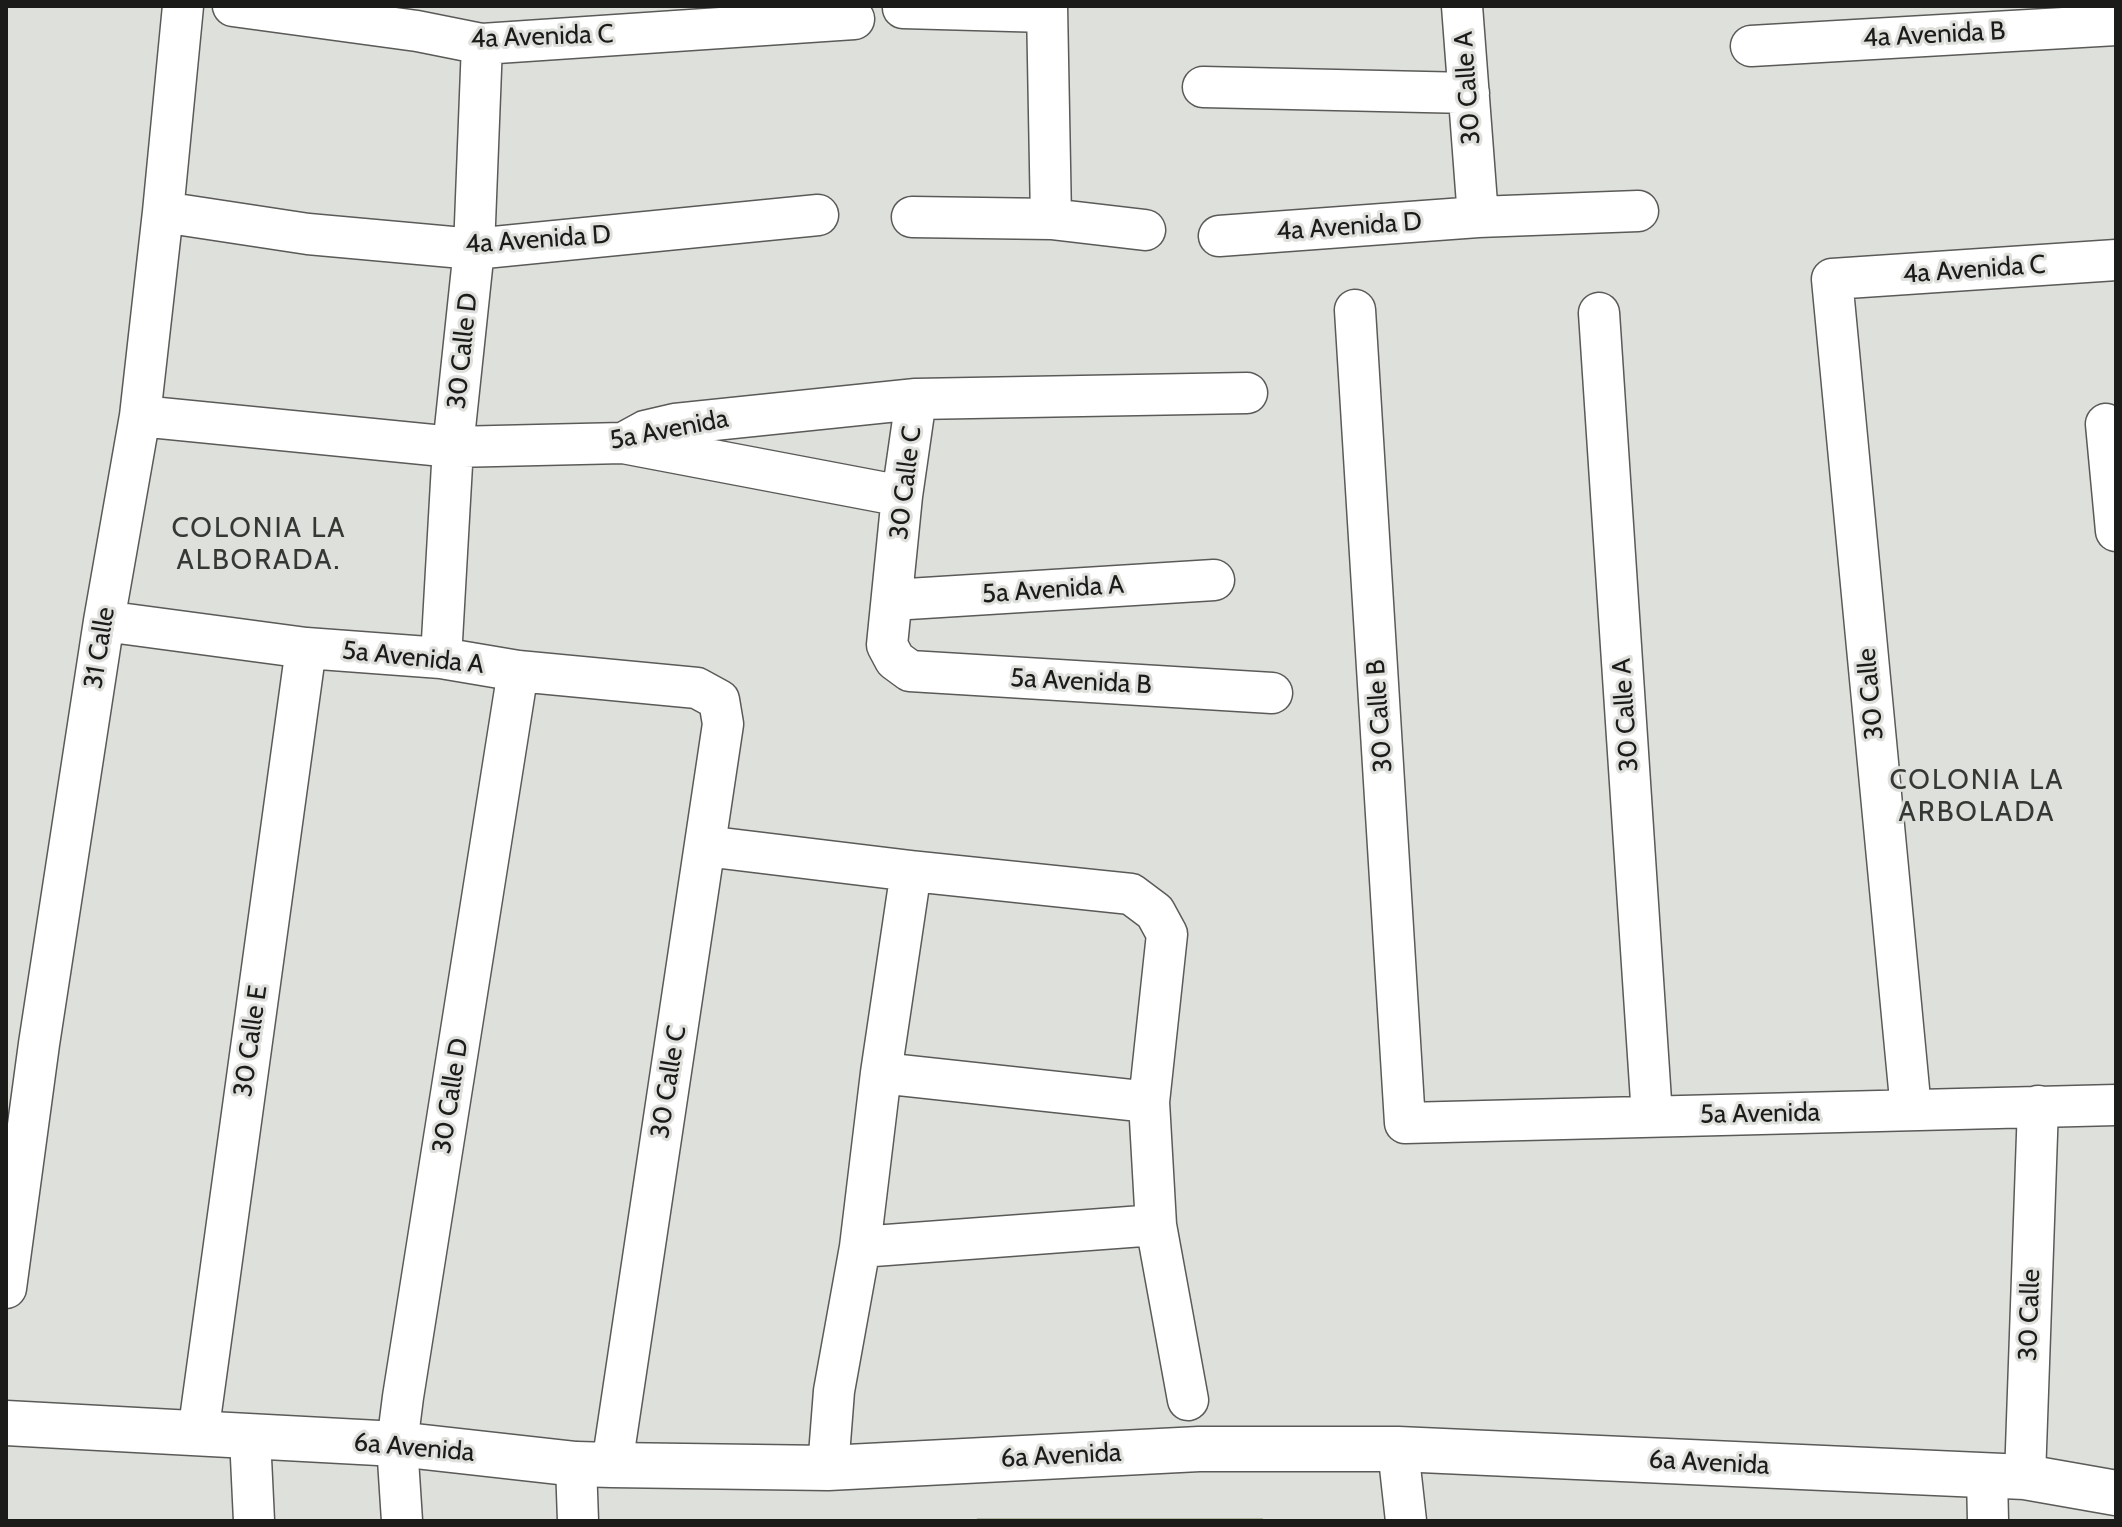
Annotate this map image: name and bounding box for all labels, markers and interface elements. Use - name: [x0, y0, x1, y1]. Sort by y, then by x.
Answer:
- street label: 4a Avenida B: [1862, 16, 2006, 54]
- street label: 4a Avenida C: [470, 19, 614, 55]
- street label: 30 Calle A: [1448, 30, 1488, 146]
- street label: 4a Avenida D: [1275, 206, 1423, 248]
- street label: 4a Avenida D: [464, 219, 612, 261]
- street label: 4a Avenida C: [1902, 249, 2046, 291]
- street label: 30 Calle D: [441, 291, 485, 411]
- street label: 5a Avenida: [607, 403, 731, 457]
- street label: 30 Calle C: [884, 425, 928, 541]
- district label: COLONIA LA ALBORADA.: [171, 512, 347, 578]
- street label: 5a Avenida A: [981, 569, 1125, 611]
- street label: 31 Calle: [78, 605, 122, 691]
- street label: 5a Avenida A: [341, 635, 485, 681]
- street label: 30 Calle: [1851, 647, 1891, 741]
- street label: 30 Calle A: [1606, 657, 1646, 773]
- street label: 30 Calle B: [1360, 658, 1400, 774]
- street label: 5a Avenida B: [1009, 663, 1153, 701]
- district label: COLONIA LA ARBOLADA: [1889, 764, 2065, 830]
- street label: 30 Calle E: [228, 983, 274, 1099]
- street label: 30 Calle C: [645, 1023, 693, 1141]
- street label: 30 Calle D: [426, 1036, 476, 1156]
- street label: 5a Avenida: [1700, 1097, 1820, 1131]
- street label: 30 Calle: [2013, 1268, 2047, 1362]
- street label: 6a Avenida: [352, 1427, 476, 1469]
- street label: 6a Avenida: [1000, 1437, 1122, 1475]
- street label: 6a Avenida: [1648, 1444, 1770, 1482]

